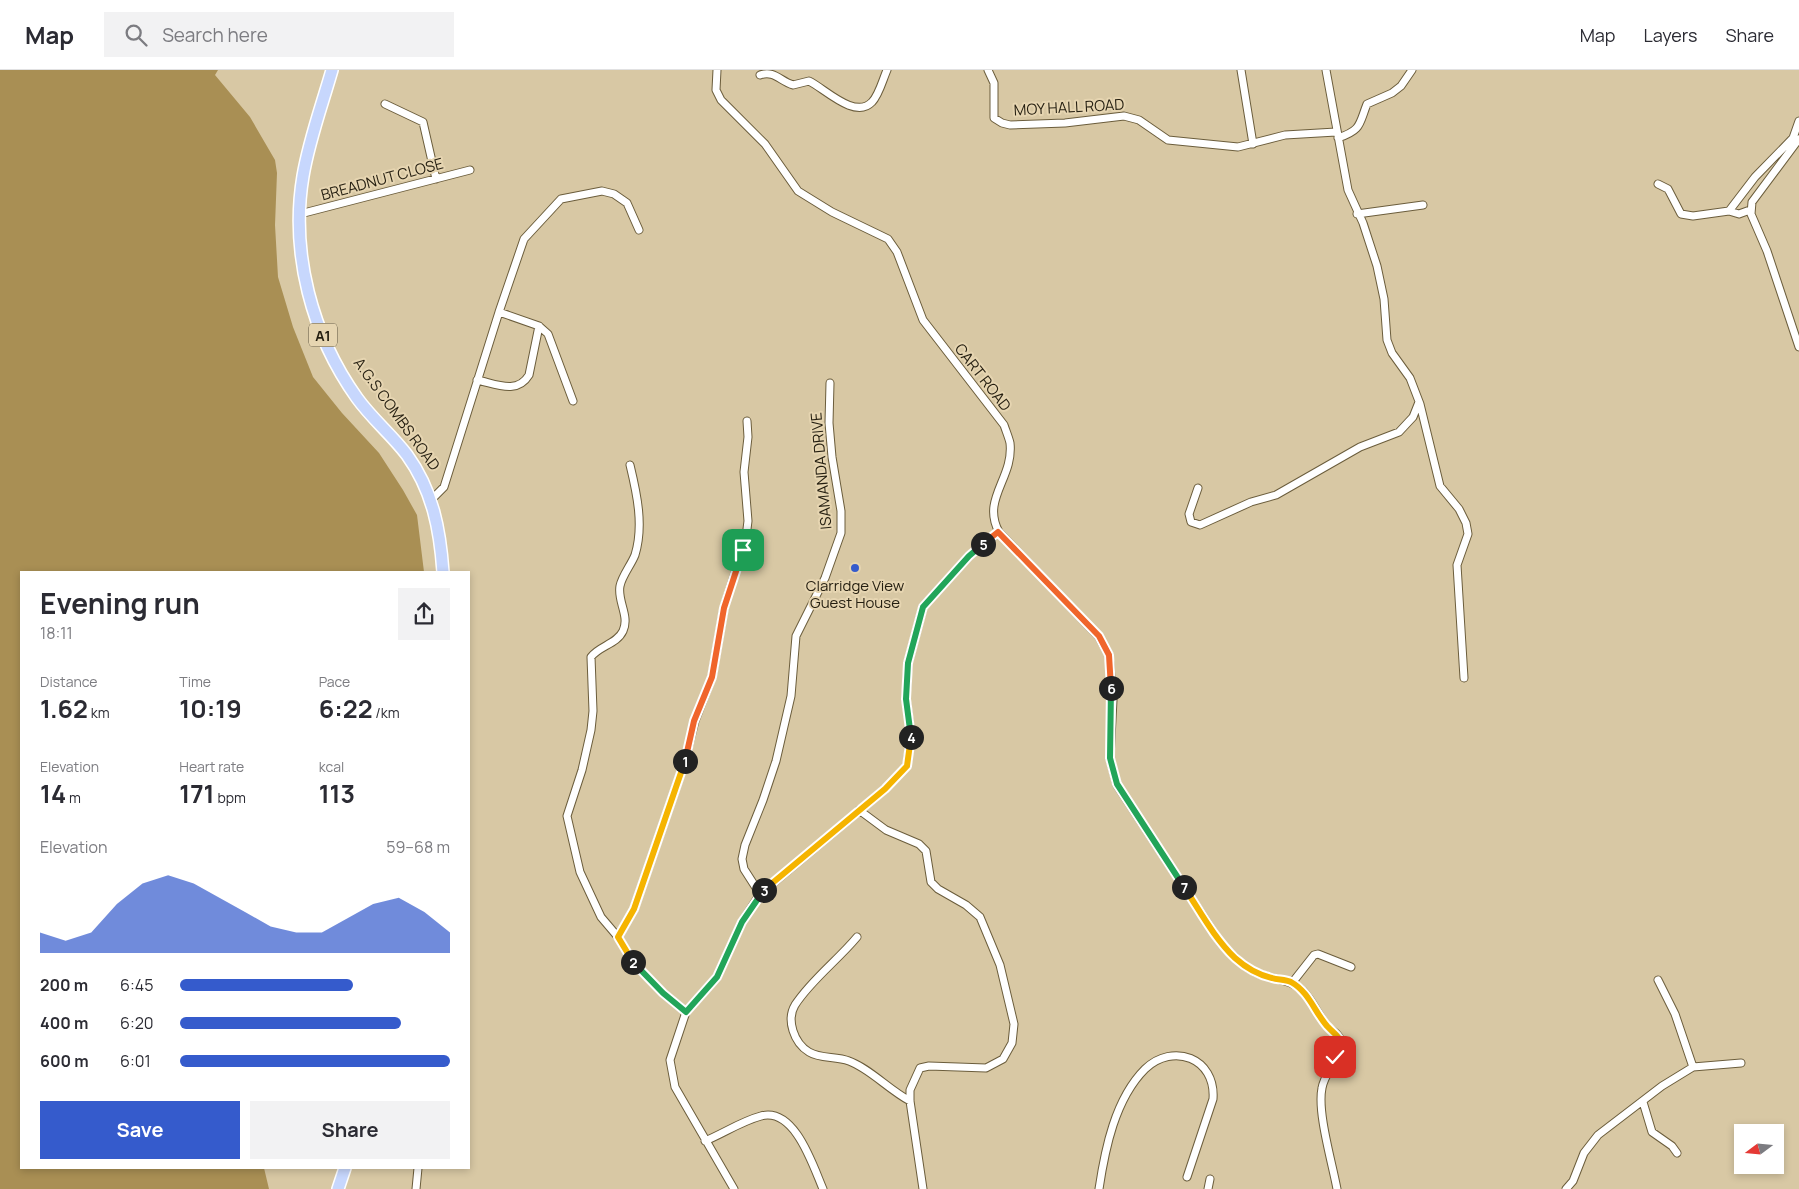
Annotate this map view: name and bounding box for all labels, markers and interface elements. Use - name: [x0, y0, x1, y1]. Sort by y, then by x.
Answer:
- search box: [104, 12, 454, 57]
- text: Map: [25, 18, 74, 51]
- icon: search: [122, 21, 150, 49]
- text: Search here: [162, 22, 268, 48]
- text: Map: [1580, 23, 1615, 47]
- text: Layers: [1643, 23, 1697, 47]
- text: Share: [1725, 23, 1774, 47]
- street label: MOY HALL ROAD: [1013, 94, 1125, 120]
- street label: BREADNUT CLOSE: [319, 153, 445, 205]
- road number: A1: [309, 324, 337, 346]
- street label: CART ROAD: [950, 339, 1016, 415]
- street label: A.G.S COMBS ROAD: [349, 353, 445, 475]
- street label: ISAMANDA DRIVE: [805, 412, 837, 530]
- pin: [722, 529, 764, 571]
- pin: 5: [970, 532, 996, 556]
- text: 5: [979, 535, 988, 554]
- icon: arrive: [729, 536, 757, 564]
- marker: Clarridge View Guest House: [849, 562, 861, 574]
- place label: Clarridge View Guest House: [806, 575, 905, 613]
- text: Evening run: [40, 584, 200, 622]
- button: share: [398, 588, 450, 640]
- text: 18:11: [40, 622, 73, 644]
- text: Distance: [40, 672, 97, 691]
- text: Time: [179, 672, 211, 691]
- text: Pace: [319, 672, 350, 691]
- pin: 6: [1098, 676, 1124, 700]
- text: 6: [1107, 679, 1116, 698]
- text: 1.62: [40, 691, 88, 726]
- text: 10:19: [179, 691, 242, 726]
- text: 6:22: [319, 691, 373, 726]
- text: km: [88, 703, 110, 722]
- text: /km: [373, 703, 400, 722]
- pin: 4: [898, 724, 924, 750]
- text: 4: [907, 728, 916, 747]
- pin: 1: [672, 748, 698, 774]
- text: 1: [682, 752, 689, 771]
- text: Elevation: [40, 757, 99, 776]
- text: Heart rate: [179, 757, 244, 776]
- text: kcal: [319, 757, 344, 776]
- text: 14: [40, 776, 66, 811]
- text: 171: [179, 776, 215, 811]
- text: 113: [319, 776, 355, 811]
- text: m: [66, 788, 81, 807]
- text: bpm: [215, 788, 246, 807]
- text: Elevation: [40, 836, 108, 858]
- text: 59–68 m: [386, 836, 450, 858]
- pin: 7: [1172, 874, 1196, 900]
- pin: 3: [752, 878, 776, 902]
- text: 7: [1181, 878, 1188, 897]
- text: 3: [760, 881, 769, 900]
- pin: 2: [620, 950, 646, 974]
- text: 2: [629, 953, 638, 972]
- text: 200 m: [40, 974, 88, 996]
- text: 6:45: [120, 974, 153, 996]
- text: 400 m: [40, 1012, 88, 1034]
- text: 6:20: [120, 1012, 154, 1034]
- pin: [1314, 1036, 1356, 1078]
- icon: check: [1321, 1043, 1349, 1071]
- text: 600 m: [40, 1050, 89, 1072]
- text: 6:01: [120, 1050, 151, 1072]
- button: Save: [40, 1101, 240, 1159]
- button: Share: [250, 1101, 450, 1159]
- north arrow: [1734, 1124, 1784, 1174]
- map controls: [1734, 1124, 1784, 1174]

